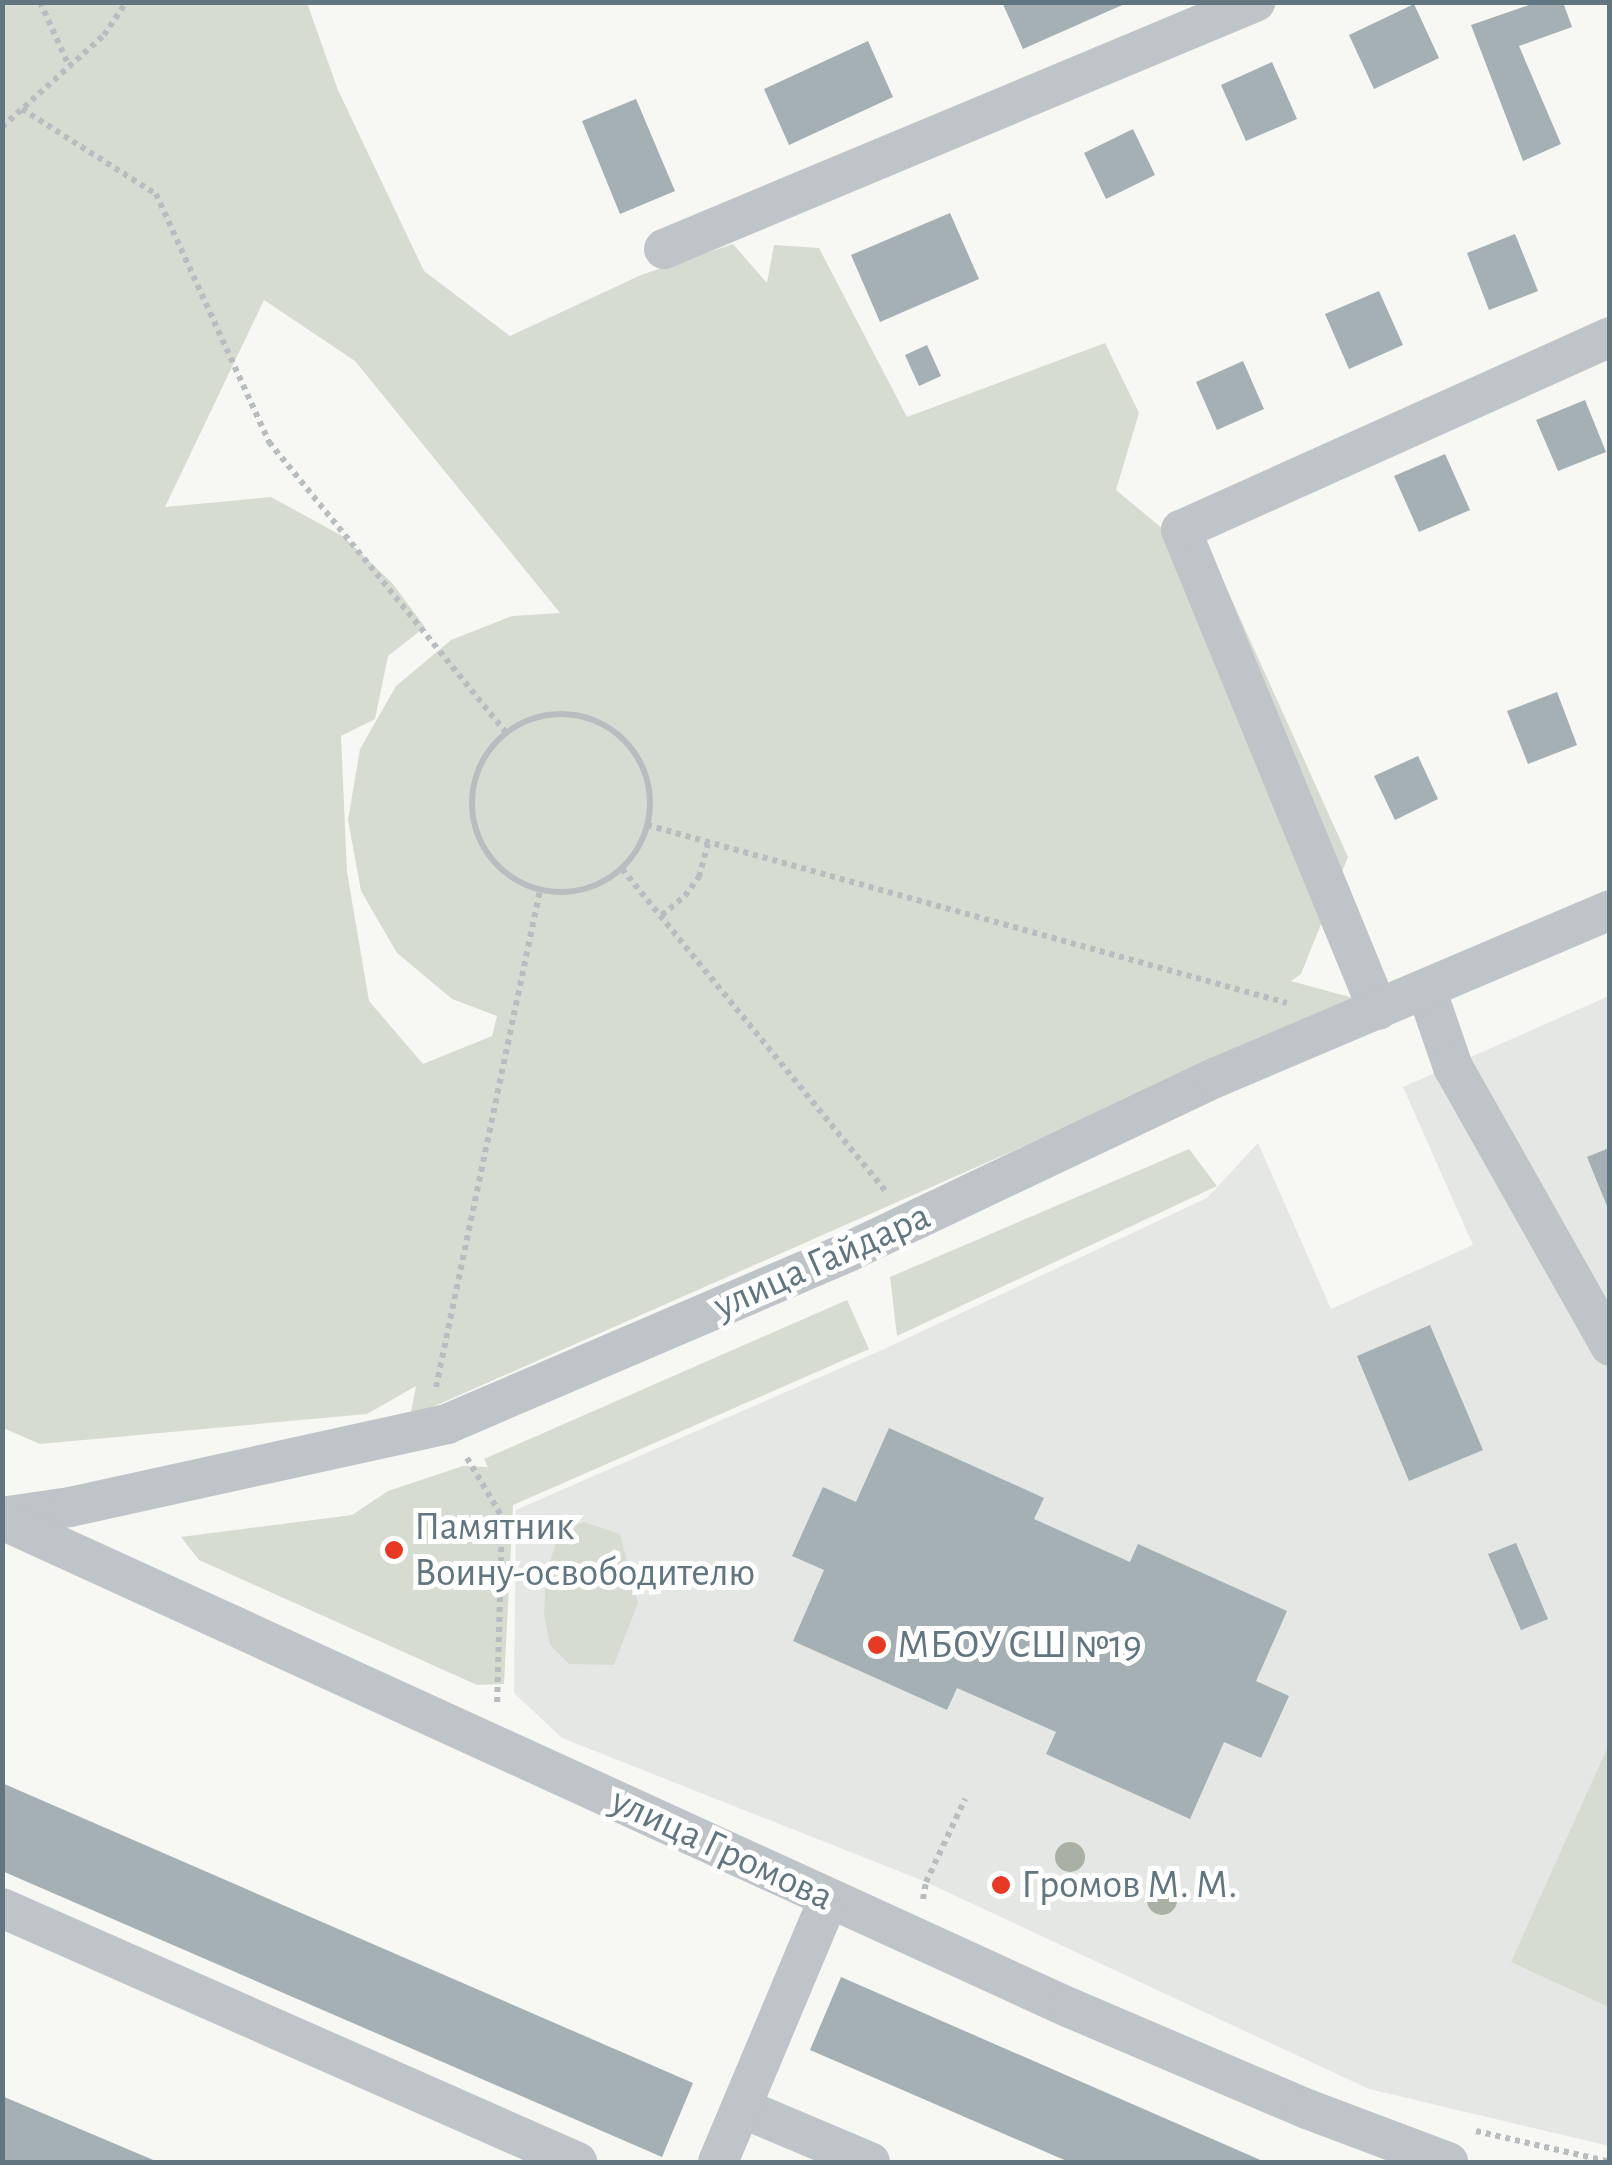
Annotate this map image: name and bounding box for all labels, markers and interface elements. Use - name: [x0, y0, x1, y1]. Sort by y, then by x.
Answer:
- street label: улица Гайдара: [706, 1192, 938, 1330]
- place label: Памятник Воину-освободителю: [414, 1503, 755, 1597]
- marker: Памятник Воину-освободителю: [383, 1539, 405, 1561]
- place label: МБОУ СШ №19: [897, 1621, 1142, 1669]
- marker: МБОУ СШ №19: [866, 1634, 888, 1656]
- street label: улица Громова: [603, 1777, 841, 1921]
- place label: Громов М. М.: [1021, 1861, 1237, 1909]
- marker: Громов М. М.: [990, 1874, 1012, 1896]

